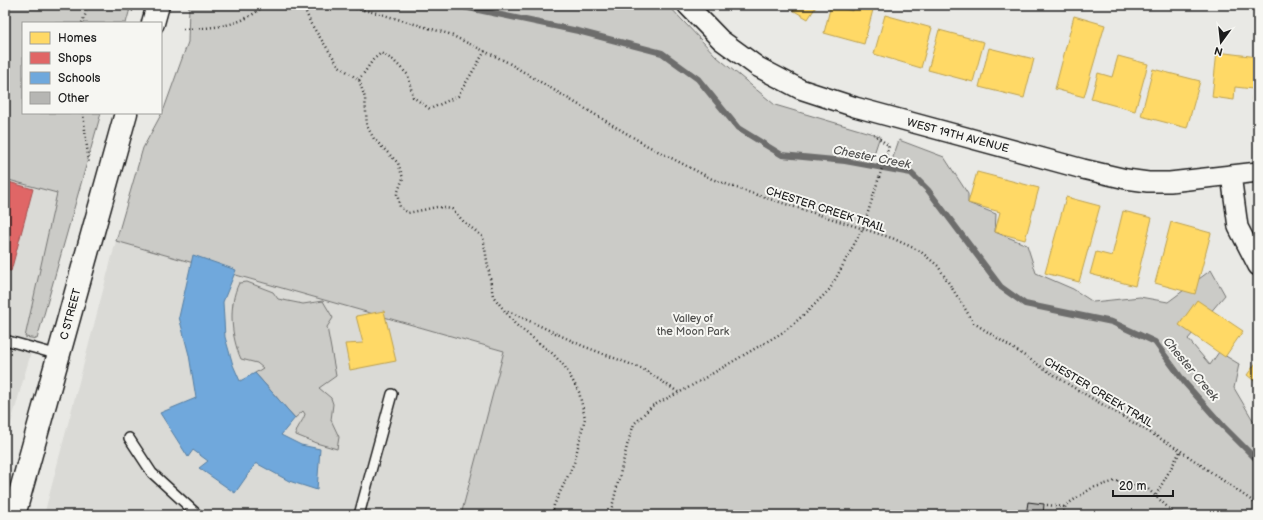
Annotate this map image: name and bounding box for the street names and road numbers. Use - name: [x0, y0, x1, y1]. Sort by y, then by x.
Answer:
- street label: WEST 19TH AVENUE: [905, 116, 1010, 155]
- street label: CHESTER CREEK TRAIL: [764, 184, 888, 235]
- street label: C STREET: [57, 287, 84, 341]
- street label: CHESTER CREEK TRAIL: [1042, 355, 1156, 431]

